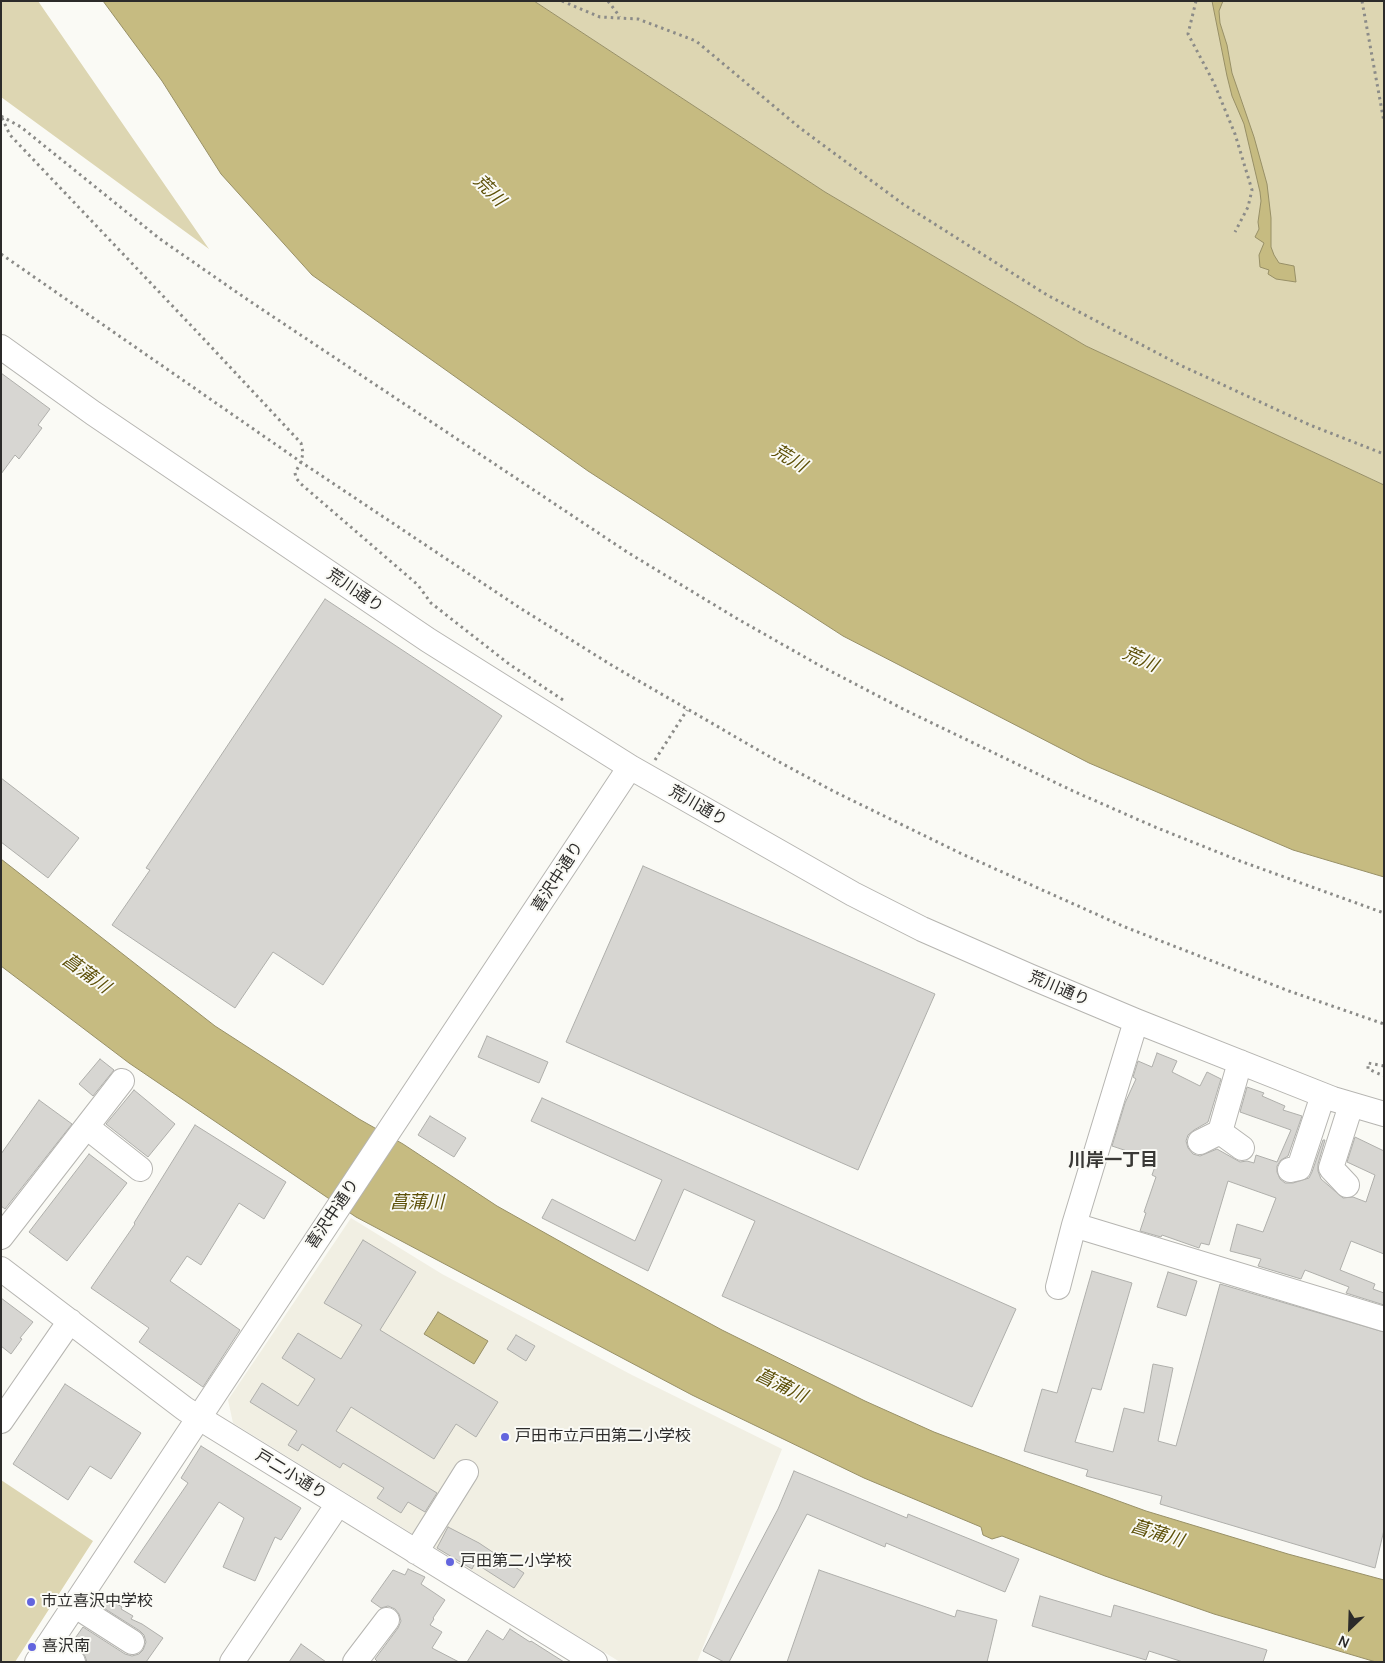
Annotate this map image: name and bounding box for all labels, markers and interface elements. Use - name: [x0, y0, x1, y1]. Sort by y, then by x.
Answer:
- water label: 荒川: [469, 171, 509, 211]
- water label: 荒川: [768, 440, 810, 478]
- street label: 荒川通り: [323, 565, 387, 617]
- water label: 荒川: [1119, 643, 1161, 677]
- street label: 荒川通り: [665, 782, 731, 830]
- street label: 喜沢中通り: [528, 838, 588, 916]
- water label: 菖蒲川: [58, 949, 114, 999]
- street label: 荒川通り: [1026, 968, 1092, 1010]
- district label: 川岸一丁目: [1068, 1150, 1158, 1172]
- street label: 喜沢中通り: [303, 1175, 363, 1253]
- water label: 菖蒲川: [390, 1192, 444, 1214]
- water label: 菖蒲川: [752, 1364, 810, 1408]
- place label: 戸田市立戸田第二小学校: [515, 1427, 691, 1447]
- marker: 戸田市立戸田第二小学校: [499, 1431, 511, 1443]
- street label: 戸二小通り: [252, 1446, 330, 1504]
- water label: 菖蒲川: [1128, 1516, 1186, 1552]
- place label: 戸田第二小学校: [460, 1552, 572, 1572]
- marker: 戸田第二小学校: [444, 1556, 456, 1568]
- place label: 市立喜沢中学校: [41, 1592, 153, 1612]
- marker: 市立喜沢中学校: [25, 1596, 37, 1608]
- north arrow: [1325, 1603, 1375, 1653]
- text: N: [1335, 1631, 1352, 1653]
- place label: 喜沢南: [42, 1637, 90, 1657]
- marker: 喜沢南: [26, 1641, 38, 1653]

